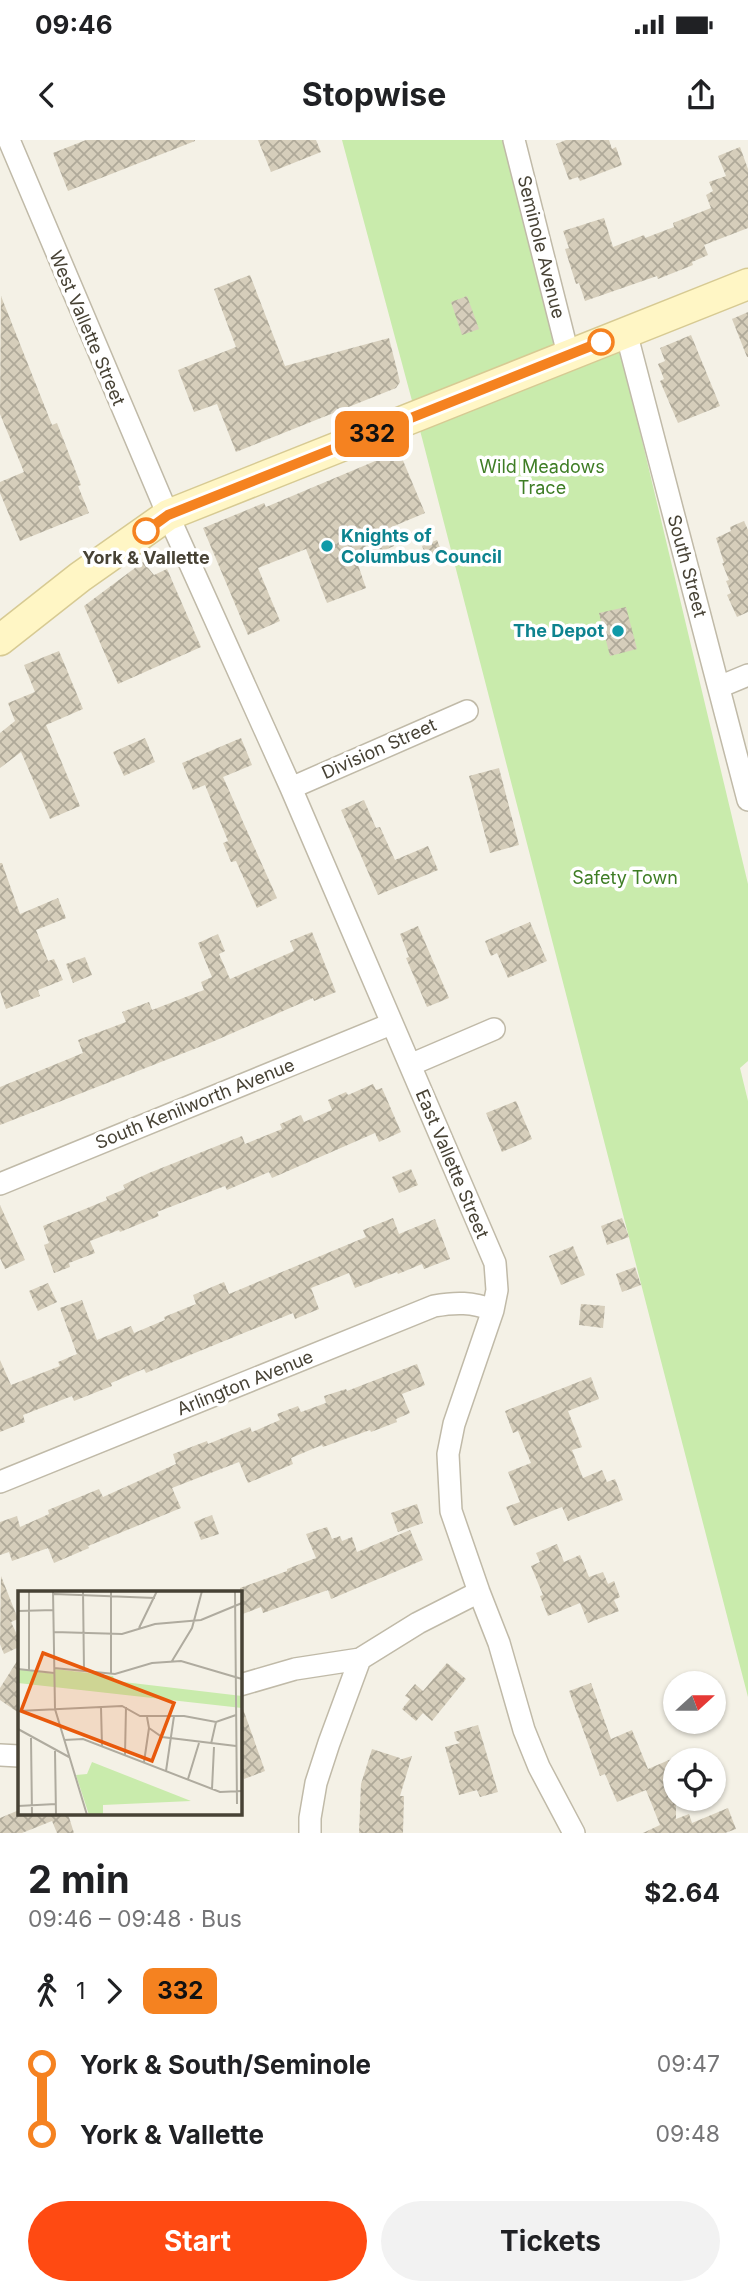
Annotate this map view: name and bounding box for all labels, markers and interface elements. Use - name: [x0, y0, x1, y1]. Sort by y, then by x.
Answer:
- text: 09:46: [35, 9, 113, 40]
- text: Stopwise: [302, 75, 446, 114]
- icon: back: [28, 76, 66, 114]
- icon: share: [682, 76, 720, 114]
- street label: Seminole Avenue: [514, 173, 569, 321]
- street label: West Vallette Street: [45, 247, 130, 408]
- unlabelled marker: [588, 329, 614, 355]
- line badge: 332: [332, 411, 412, 457]
- text: 332: [349, 419, 395, 448]
- park label: Wild Meadows Trace: [479, 456, 605, 498]
- street label: South Street: [664, 512, 711, 620]
- marker: York & Vallette: [133, 518, 159, 544]
- place label: Knights of Columbus Council: [341, 525, 502, 567]
- marker: Knights of Columbus Council: [319, 538, 335, 554]
- place label: York & Vallette: [82, 547, 210, 568]
- place label: The Depot: [513, 620, 604, 641]
- marker: The Depot: [610, 623, 626, 639]
- street label: Division Street: [318, 714, 439, 783]
- park label: Safety Town: [572, 867, 678, 888]
- street label: South Kenilworth Avenue: [92, 1054, 297, 1153]
- street label: East Vallette Street: [412, 1086, 493, 1242]
- street label: Arlington Avenue: [174, 1346, 316, 1419]
- inset map: [18, 1591, 242, 1815]
- north arrow: [663, 1671, 726, 1734]
- map controls: [663, 1671, 726, 1811]
- button: locate: [663, 1748, 726, 1811]
- text: 2 min: [28, 1856, 130, 1902]
- text: $2.64: [644, 1877, 720, 1908]
- text: 09:46 – 09:48 · Bus: [28, 1905, 242, 1933]
- icon: walk: [28, 1972, 66, 2010]
- icon: forward: [95, 1972, 133, 2010]
- text: 332: [157, 1976, 203, 2005]
- text: 1: [76, 1977, 85, 2005]
- text: York & South/Seminole: [80, 2049, 371, 2080]
- text: 09:47: [657, 2050, 720, 2078]
- text: York & Vallette: [80, 2119, 264, 2150]
- text: 09:48: [656, 2120, 720, 2148]
- button: Start: [28, 2201, 367, 2281]
- button: Tickets: [381, 2201, 720, 2281]

